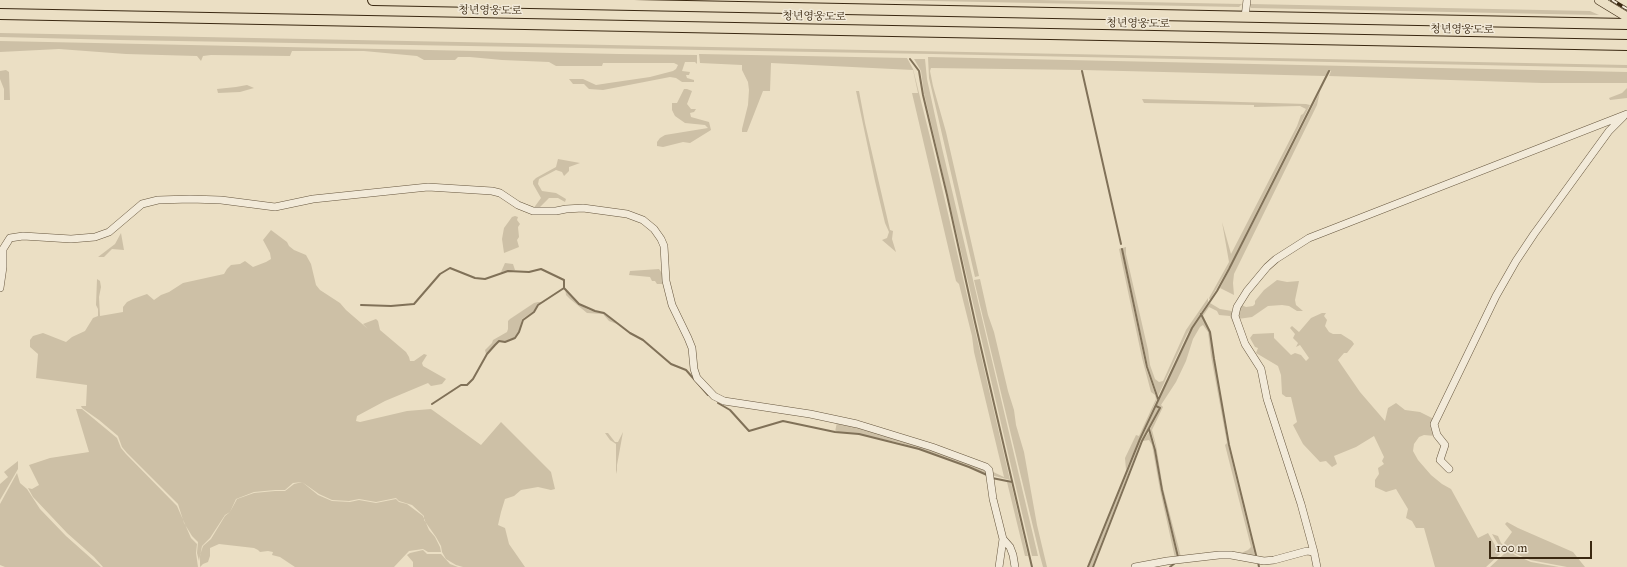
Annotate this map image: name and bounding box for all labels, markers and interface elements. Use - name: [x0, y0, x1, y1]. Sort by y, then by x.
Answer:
- street label: 청년영웅도로: [458, 4, 522, 18]
- street label: 청년영웅도로: [782, 10, 846, 24]
- street label: 청년영웅도로: [1106, 17, 1170, 31]
- street label: 청년영웅도로: [1430, 23, 1494, 37]
- scale bar: [1491, 533, 1594, 559]
- text: 100 m: [1496, 541, 1527, 555]

